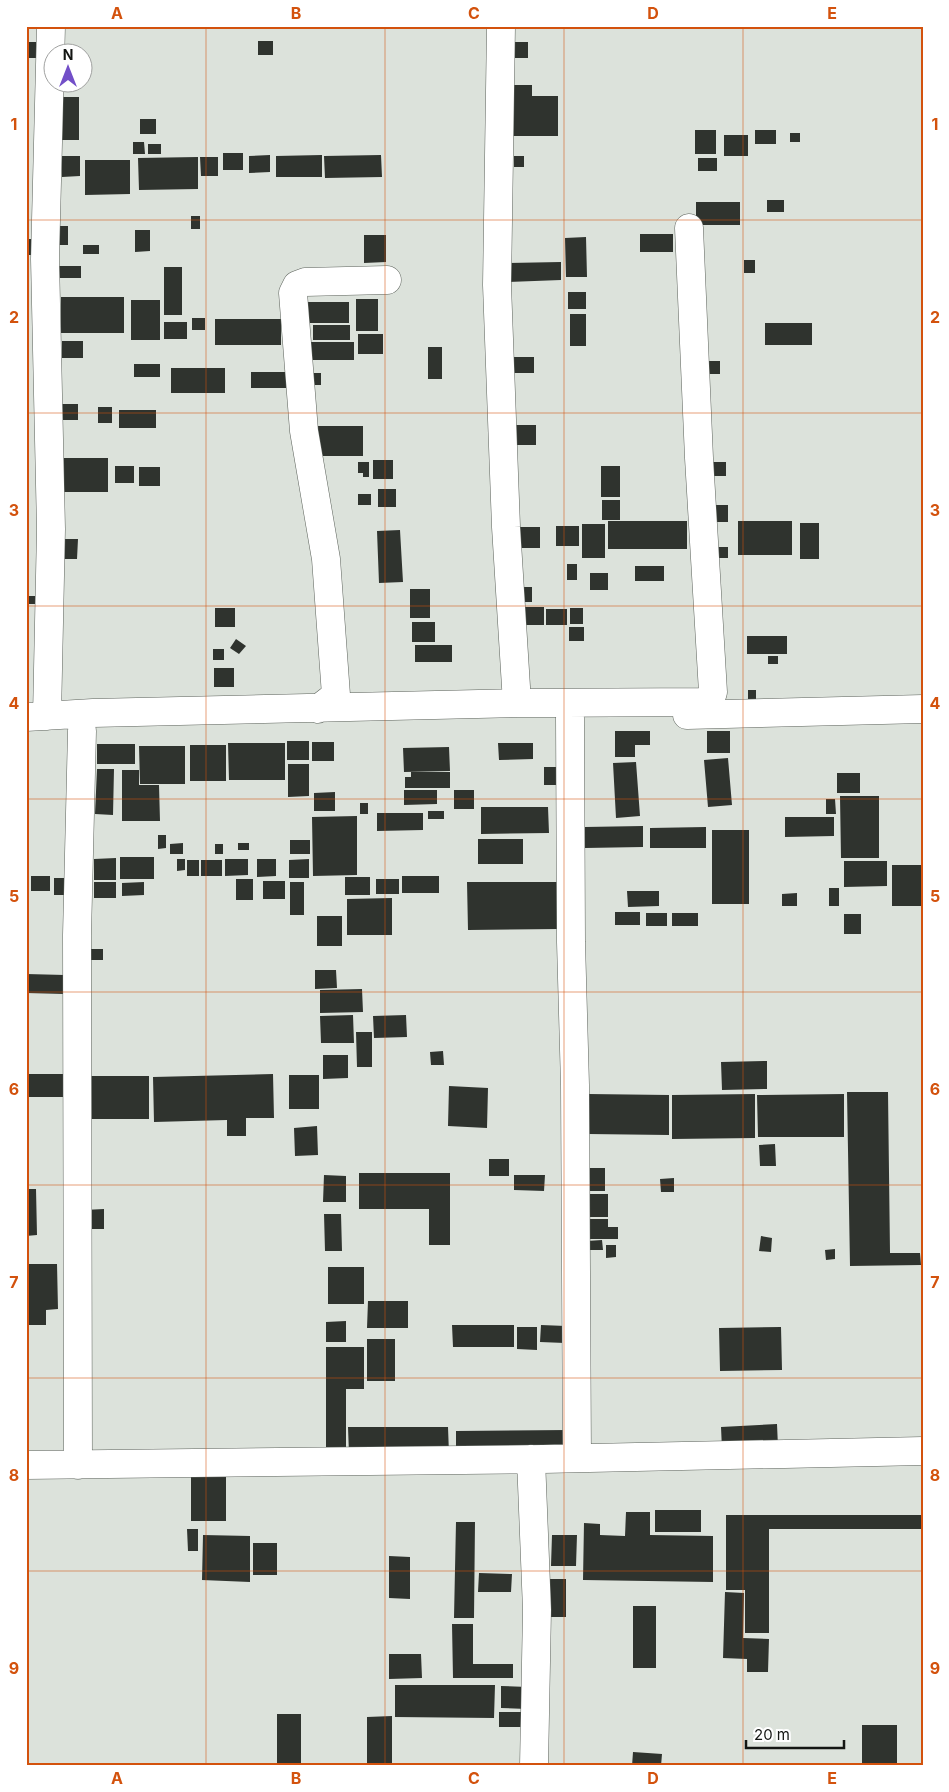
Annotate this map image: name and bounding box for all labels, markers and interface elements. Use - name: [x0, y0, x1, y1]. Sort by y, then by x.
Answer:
- text: A: [111, 3, 123, 23]
- text: B: [291, 3, 301, 23]
- text: C: [468, 3, 480, 23]
- text: D: [647, 3, 659, 23]
- text: E: [827, 3, 837, 23]
- north arrow: [42, 42, 92, 92]
- text: N: [63, 46, 73, 63]
- text: 1: [11, 114, 17, 134]
- text: 1: [932, 114, 938, 134]
- text: 2: [9, 307, 19, 327]
- text: 2: [930, 307, 940, 327]
- text: 3: [9, 500, 19, 520]
- text: 3: [930, 500, 940, 520]
- text: 4: [9, 693, 20, 713]
- text: 4: [930, 693, 941, 713]
- text: 5: [9, 886, 19, 906]
- text: 5: [930, 886, 940, 906]
- text: 6: [9, 1079, 19, 1099]
- text: 6: [930, 1079, 940, 1099]
- text: 7: [9, 1272, 19, 1292]
- text: 7: [930, 1272, 940, 1292]
- text: 8: [9, 1465, 19, 1485]
- text: 8: [930, 1465, 940, 1485]
- text: 9: [9, 1658, 19, 1678]
- text: 9: [930, 1658, 940, 1678]
- scale bar: [746, 1717, 844, 1749]
- text: 20 m: [754, 1725, 790, 1744]
- text: A: [111, 1768, 123, 1788]
- text: B: [291, 1768, 301, 1788]
- text: C: [468, 1768, 480, 1788]
- text: D: [647, 1768, 659, 1788]
- text: E: [827, 1768, 837, 1788]

